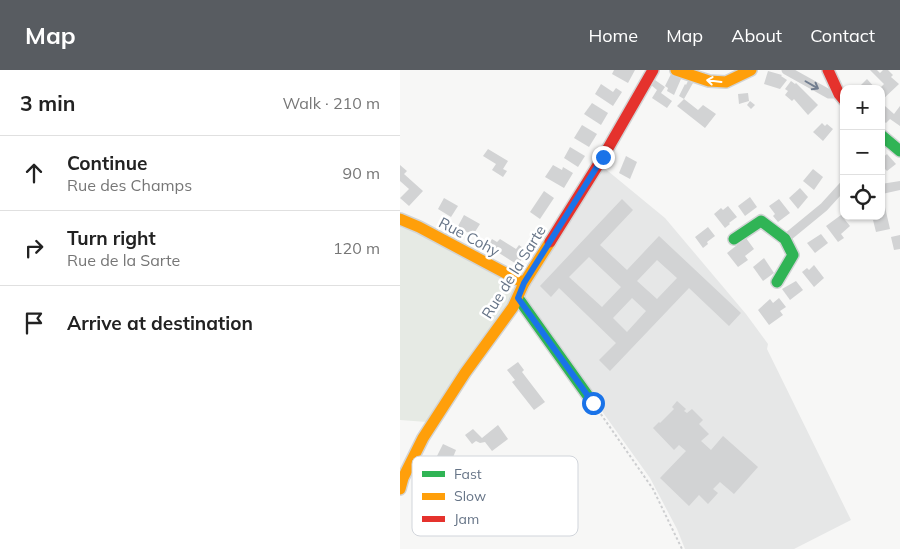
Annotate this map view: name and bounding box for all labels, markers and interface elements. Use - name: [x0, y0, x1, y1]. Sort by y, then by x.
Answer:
- text: Map: [25, 20, 76, 50]
- text: Home: [588, 24, 638, 47]
- text: Map: [666, 24, 703, 47]
- text: About: [731, 24, 782, 47]
- text: Contact: [810, 24, 875, 47]
- one-way arrow: [707, 76, 723, 86]
- one-way arrow: [804, 80, 818, 90]
- map controls: [840, 85, 885, 220]
- button: +: [840, 85, 885, 130]
- text: 3 min: [20, 90, 75, 116]
- text: Walk · 210 m: [282, 93, 380, 113]
- button: −: [840, 130, 885, 175]
- route end: [592, 146, 615, 169]
- text: Continue: [67, 151, 147, 175]
- icon: ahead: [20, 159, 48, 187]
- text: 90 m: [343, 163, 380, 183]
- text: Rue des Champs: [67, 175, 192, 195]
- button: locate: [840, 175, 885, 220]
- street label: Rue Cohy: [436, 213, 503, 260]
- street label: Rue de la Sarte: [477, 222, 550, 322]
- text: Turn right: [67, 226, 156, 250]
- icon: right: [20, 234, 48, 262]
- text: 120 m: [333, 238, 380, 258]
- text: Rue de la Sarte: [67, 250, 180, 270]
- icon: arrive: [20, 309, 48, 337]
- text: Arrive at destination: [67, 311, 253, 335]
- route start: [582, 392, 605, 415]
- legend: [412, 456, 578, 536]
- text: Fast: [454, 465, 482, 483]
- text: Slow: [454, 487, 486, 505]
- text: Jam: [454, 510, 479, 528]

